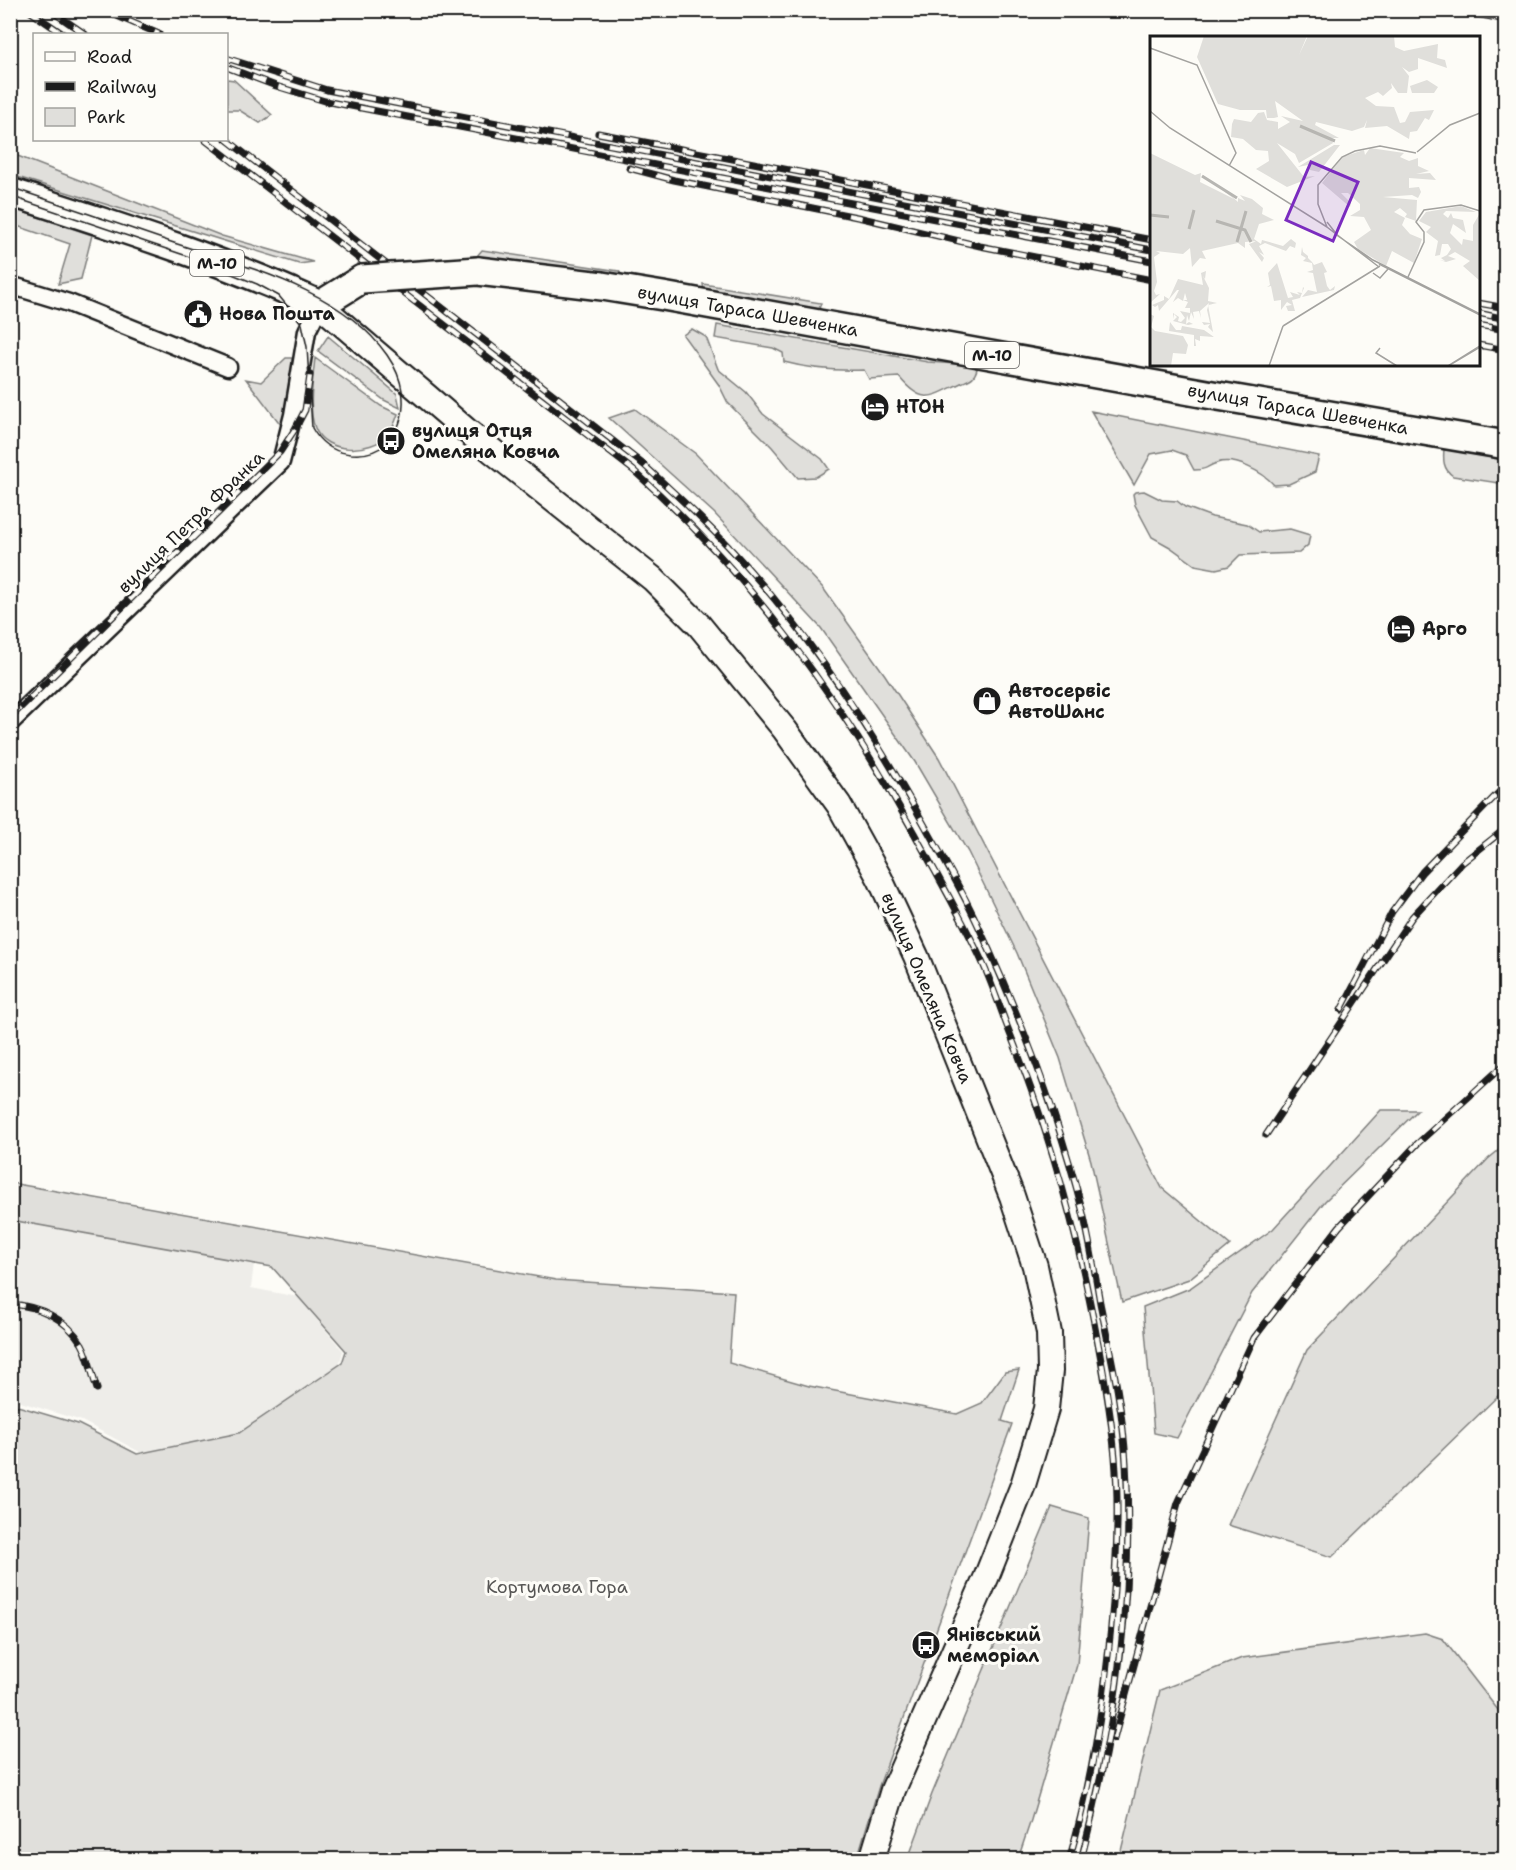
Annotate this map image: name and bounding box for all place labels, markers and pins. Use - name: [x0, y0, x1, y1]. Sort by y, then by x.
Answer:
- public building icon: Нова Пошта: [182, 298, 214, 330]
- place label: Нова Пошта: [219, 302, 336, 326]
- hotel icon: НТОН: [859, 391, 891, 423]
- place label: НТОН: [896, 395, 945, 419]
- place label: вулиця Отця Омеляна Ковча: [412, 419, 560, 464]
- bus stop icon: вулиця Отця Омеляна Ковча: [375, 425, 407, 457]
- hotel icon: Арго: [1385, 613, 1417, 645]
- place label: Арго: [1422, 617, 1467, 641]
- place label: Автосервіс АвтоШанс: [1008, 679, 1111, 724]
- shop icon: Автосервіс АвтоШанс: [971, 685, 1003, 717]
- place label: Янівський меморіал: [947, 1623, 1041, 1668]
- bus stop icon: Янівський меморіал: [910, 1629, 942, 1661]

